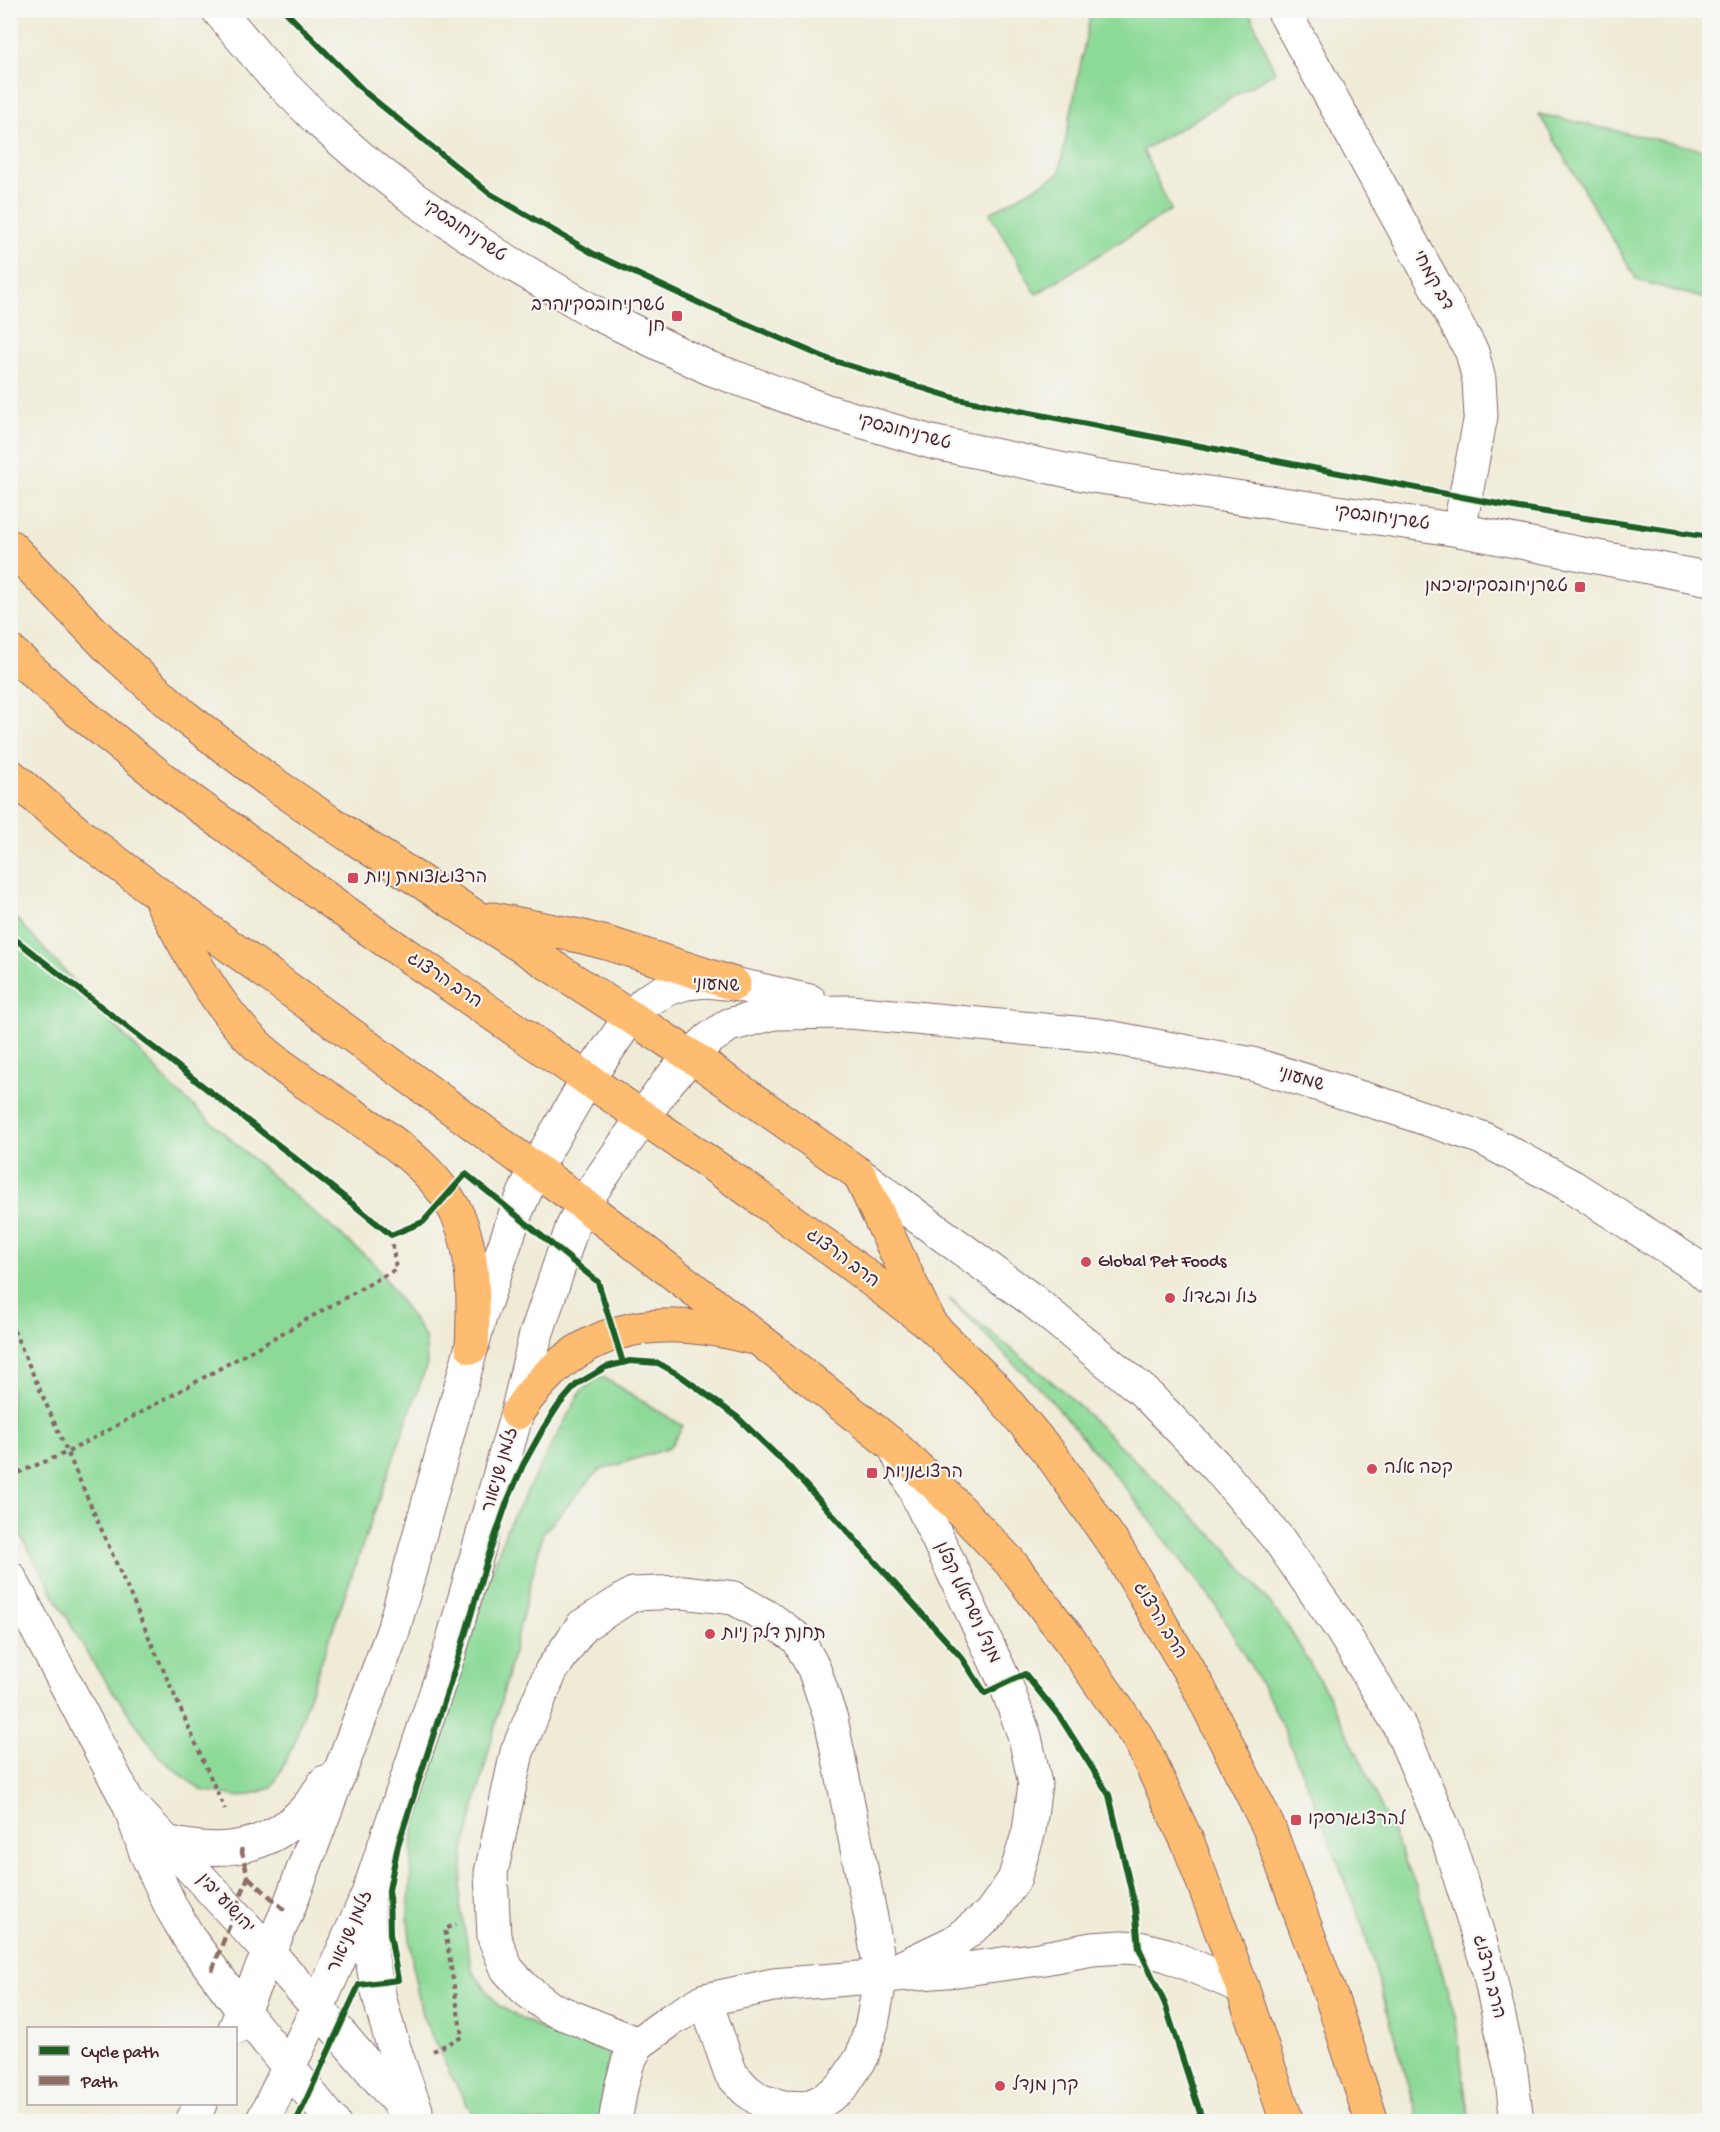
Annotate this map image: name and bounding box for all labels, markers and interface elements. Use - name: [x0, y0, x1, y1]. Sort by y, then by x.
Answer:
- street label: טשרניחובסקי: [418, 196, 510, 268]
- street label: דב קמחי: [1407, 247, 1457, 315]
- place label: טשרניחובסקי/הרב חן: [531, 296, 665, 338]
- marker: טשרניחובסקי/הרב חן: [670, 309, 684, 323]
- street label: טשרניחובסקי: [855, 410, 953, 456]
- street label: טשרניחובסקי: [1333, 502, 1431, 536]
- place label: טשרניחובסקי/פיכמן: [1425, 577, 1568, 598]
- marker: טשרניחובסקי/פיכמן: [1573, 580, 1587, 594]
- place label: הרצוג/צומת ניות: [364, 868, 487, 889]
- marker: הרצוג/צומת ניות: [346, 871, 360, 885]
- street label: הרב הרצוג: [403, 948, 485, 1014]
- street label: שמעוני: [692, 974, 741, 998]
- street label: שמעוני: [1275, 1063, 1327, 1097]
- street label: הרב הרצוג: [801, 1225, 883, 1293]
- place label: Global Pet Foods: [1098, 1252, 1228, 1273]
- marker: Global Pet Foods: [1079, 1255, 1093, 1269]
- place label: זול ובגדול: [1182, 1286, 1257, 1309]
- marker: זול ובגדול: [1163, 1291, 1177, 1305]
- street label: זלמן שניאור: [477, 1424, 523, 1515]
- place label: קפה אלה: [1384, 1457, 1453, 1480]
- marker: קפה אלה: [1365, 1462, 1379, 1476]
- place label: הרצוג/ניות: [883, 1463, 963, 1484]
- marker: הרצוג/ניות: [865, 1466, 879, 1480]
- street label: מנדל (ישראל) קפלן: [930, 1538, 1006, 1667]
- street label: הרב הרצוג: [1128, 1579, 1190, 1663]
- place label: תחנת דלק ניות: [721, 1622, 826, 1645]
- marker: תחנת דלק ניות: [703, 1627, 717, 1641]
- place label: להרצוג/רסקו: [1308, 1809, 1406, 1831]
- marker: להרצוג/רסקו: [1289, 1813, 1303, 1827]
- street label: יהושוע יבין: [192, 1870, 258, 1938]
- street label: זלמן שניאור: [322, 1887, 378, 1976]
- street label: הרב הרצוג: [1467, 1933, 1509, 2021]
- legend: [27, 2027, 237, 2105]
- text: Cycle path: [81, 2043, 159, 2064]
- text: Path: [80, 2073, 118, 2094]
- place label: קרן מנדל: [1012, 2074, 1078, 2097]
- marker: קרן מנדל: [993, 2079, 1007, 2093]

